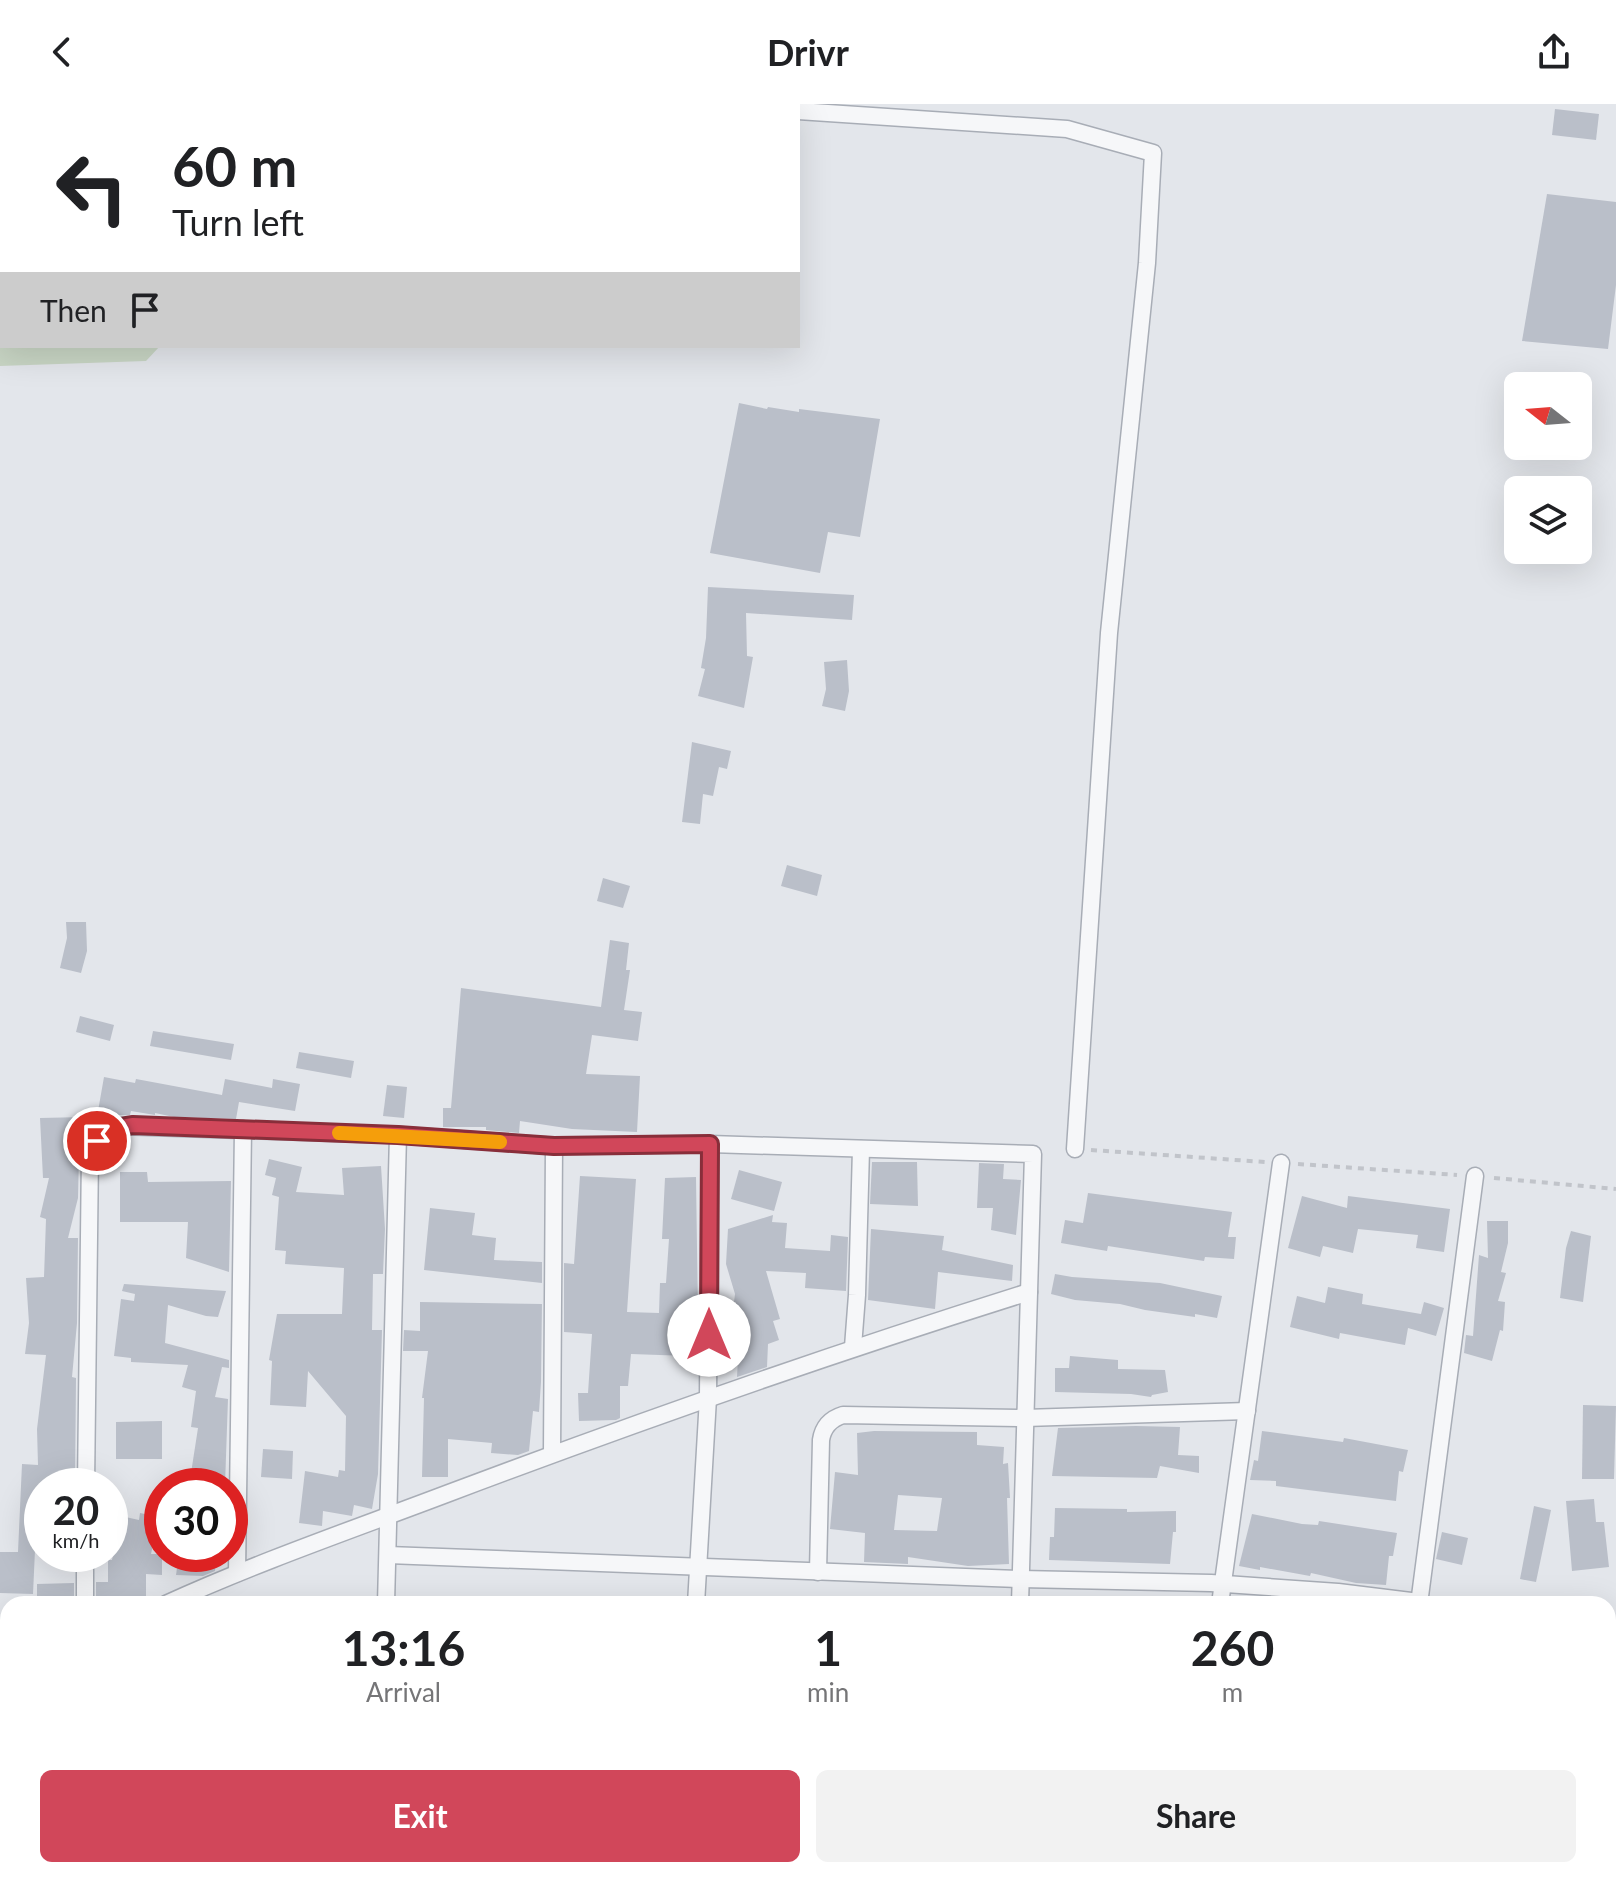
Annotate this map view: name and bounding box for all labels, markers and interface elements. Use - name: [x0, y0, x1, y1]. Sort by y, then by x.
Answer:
- icon: back: [40, 30, 84, 74]
- text: Drivr: [767, 30, 849, 74]
- icon: share: [1532, 30, 1576, 74]
- text: 60 m: [172, 132, 297, 199]
- icon: left: [40, 136, 144, 240]
- text: Turn left: [172, 200, 304, 244]
- icon: arrive: [123, 288, 167, 332]
- text: Then: [40, 292, 107, 328]
- north arrow: [1504, 372, 1592, 460]
- map controls: [1504, 372, 1592, 564]
- button: layers: [1504, 476, 1592, 564]
- pin: [63, 1107, 131, 1175]
- icon: arrive: [75, 1119, 119, 1163]
- position arrow: [667, 1293, 751, 1377]
- speed limit sign: 30: [144, 1468, 248, 1572]
- text: 20: [53, 1486, 99, 1534]
- text: km/h: [53, 1528, 99, 1552]
- text: 13:16: [342, 1619, 465, 1676]
- text: 1: [814, 1619, 842, 1676]
- text: 260: [1191, 1619, 1274, 1676]
- text: Arrival: [366, 1676, 441, 1708]
- text: min: [807, 1676, 849, 1708]
- text: m: [1222, 1676, 1243, 1708]
- button: Exit: [40, 1770, 800, 1862]
- button: Share: [816, 1770, 1576, 1862]

